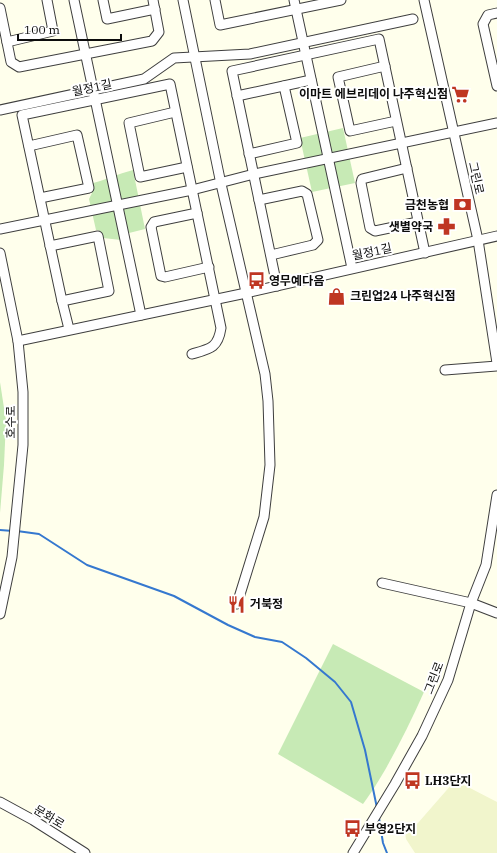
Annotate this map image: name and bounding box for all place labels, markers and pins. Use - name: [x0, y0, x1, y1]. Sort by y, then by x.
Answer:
- supermarket icon: 이마트 에브리데이 나주혁신점: [451, 84, 471, 104]
- place label: 이마트 에브리데이 나주혁신점: [299, 86, 448, 101]
- bank icon: 금천농협: [452, 195, 472, 215]
- place label: 금천농협: [405, 197, 449, 212]
- pharmacy icon: 샛별약국: [436, 217, 456, 237]
- place label: 샛별약국: [389, 219, 433, 234]
- bus stop icon: 영무예다음: [246, 271, 266, 291]
- place label: 영무예다음: [269, 273, 324, 288]
- shop icon: 크린업24 나주혁신점: [327, 286, 347, 306]
- place label: 크린업24 나주혁신점: [350, 288, 456, 303]
- restaurant icon: 거북정: [227, 594, 247, 614]
- place label: 거북정: [250, 596, 283, 611]
- bus stop icon: LH3단지: [402, 771, 422, 791]
- place label: LH3단지: [425, 773, 471, 788]
- bus stop icon: 부영2단지: [342, 819, 362, 839]
- place label: 부영2단지: [365, 821, 416, 836]

